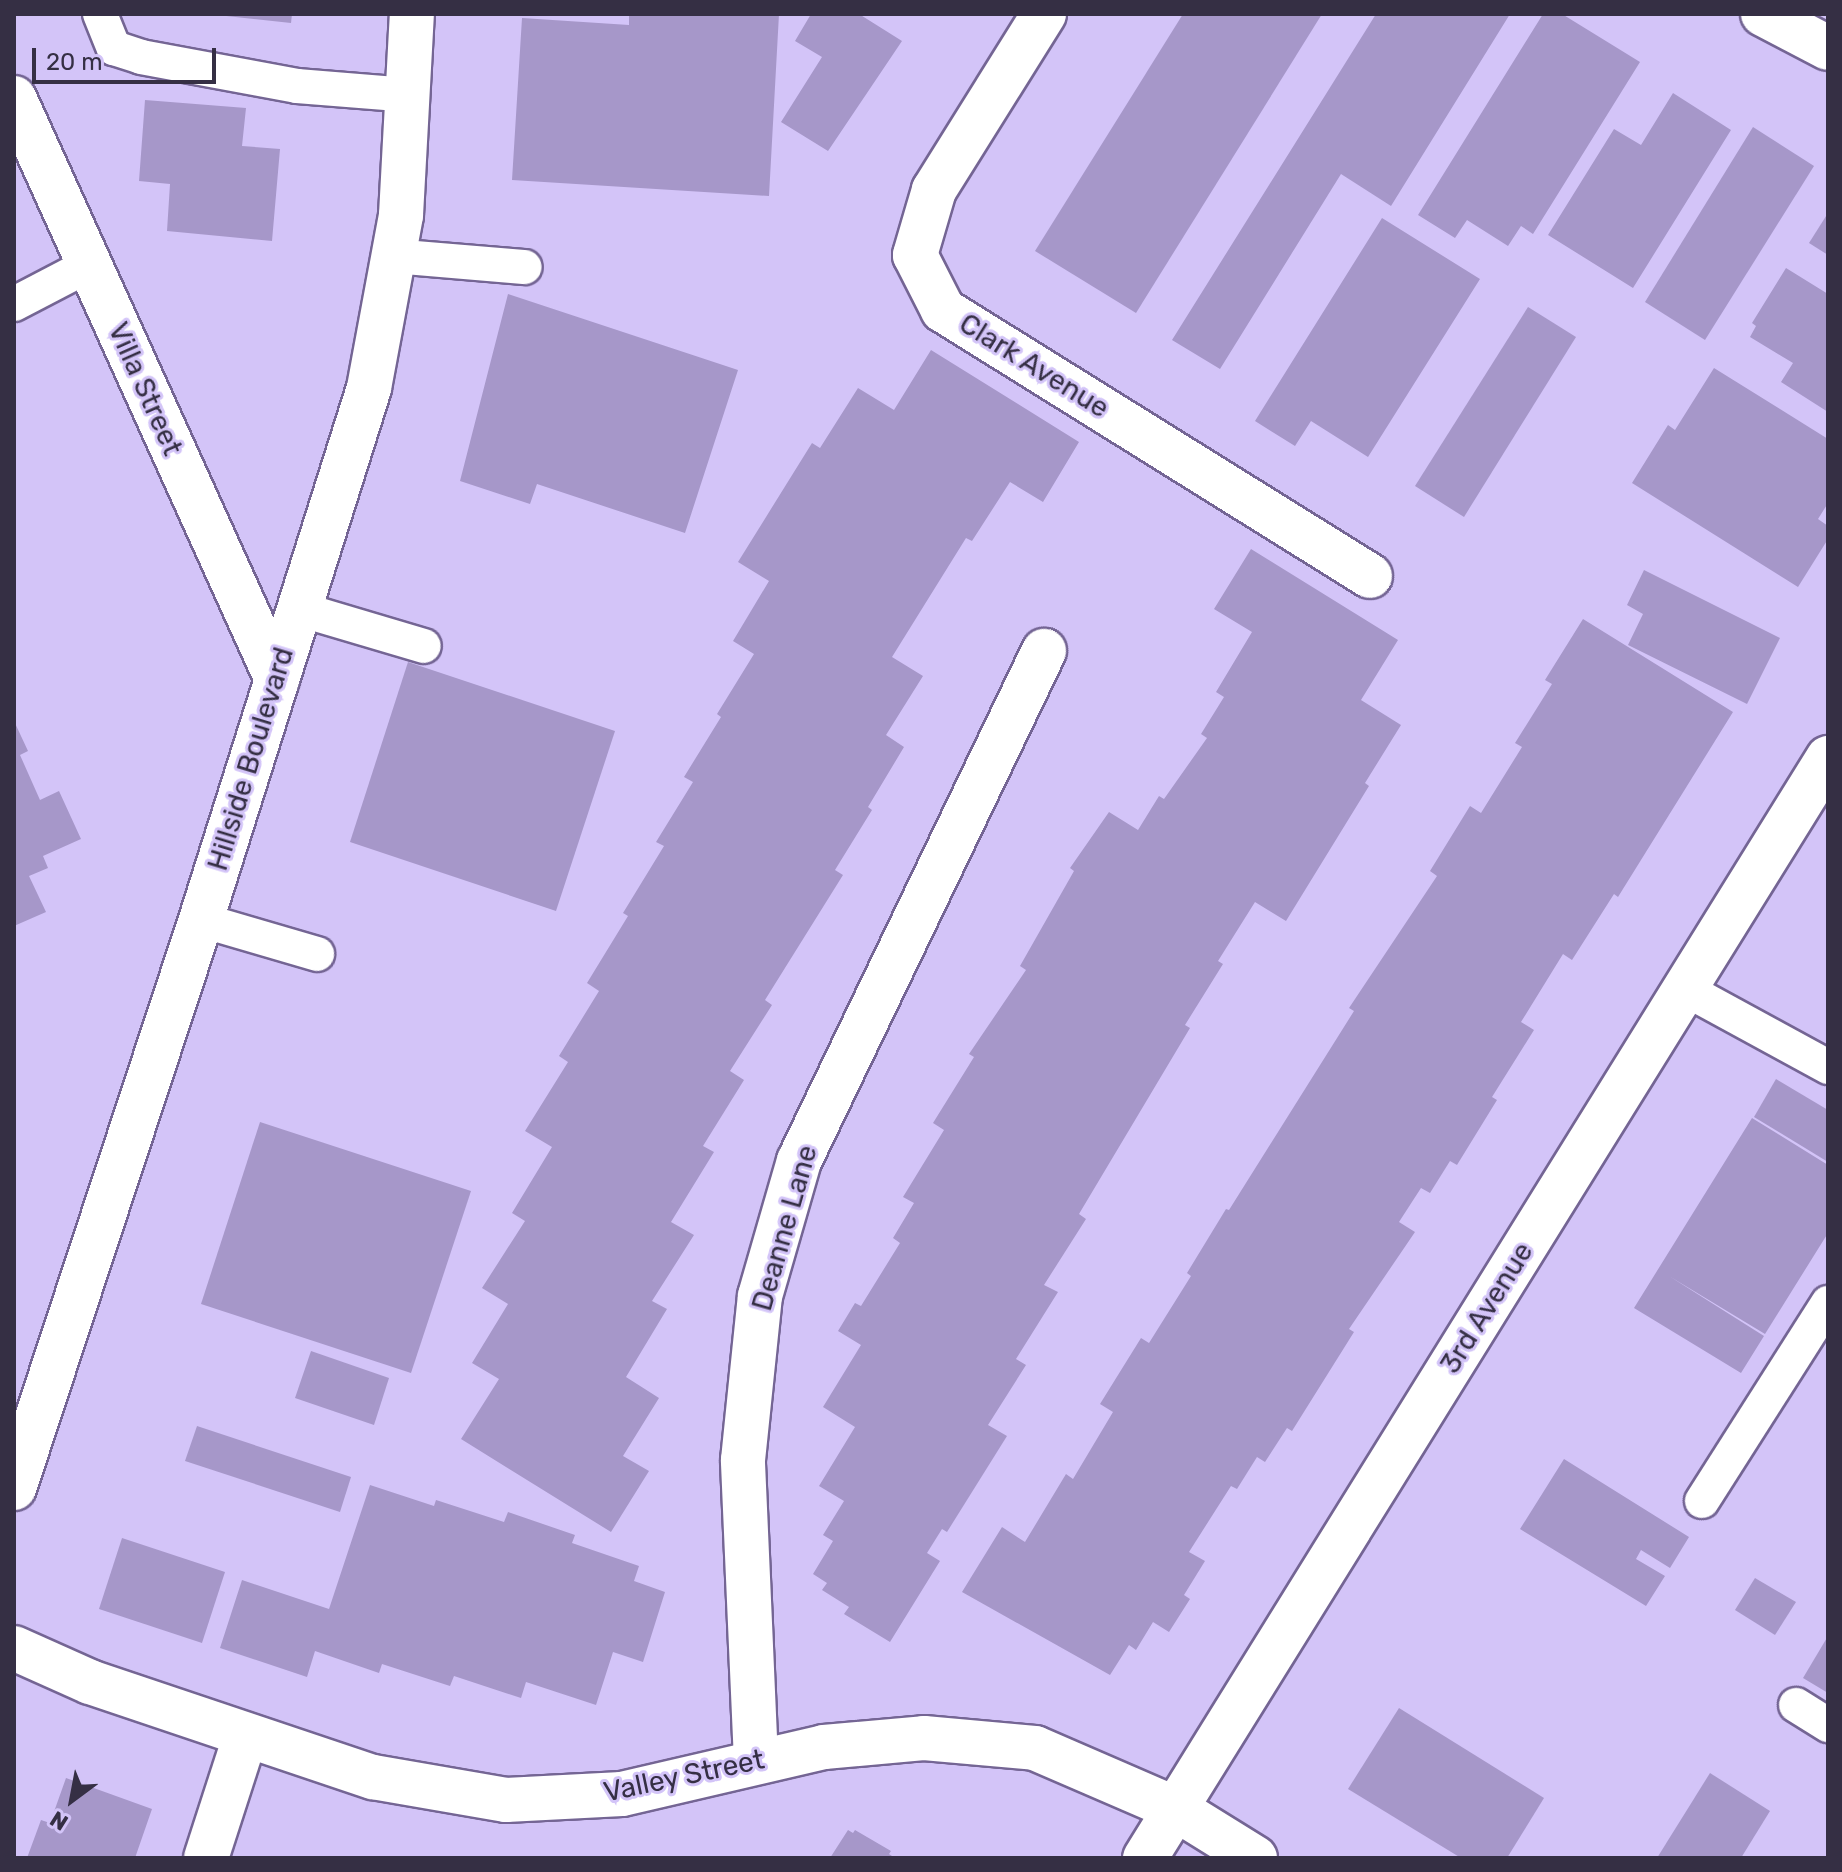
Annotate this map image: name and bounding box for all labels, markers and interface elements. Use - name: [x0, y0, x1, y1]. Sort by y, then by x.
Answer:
- scale bar: [36, 32, 220, 82]
- text: 20 m: [46, 48, 103, 76]
- street label: Clark Avenue: [953, 306, 1115, 426]
- street label: Villa Street: [101, 317, 189, 461]
- street label: Hillside Boulevard: [201, 643, 301, 875]
- street label: Deanne Lane: [745, 1141, 825, 1315]
- street label: 3rd Avenue: [1433, 1236, 1541, 1380]
- street label: Valley Street: [600, 1742, 768, 1810]
- north arrow: [32, 1760, 112, 1840]
- text: N: [45, 1805, 73, 1836]

